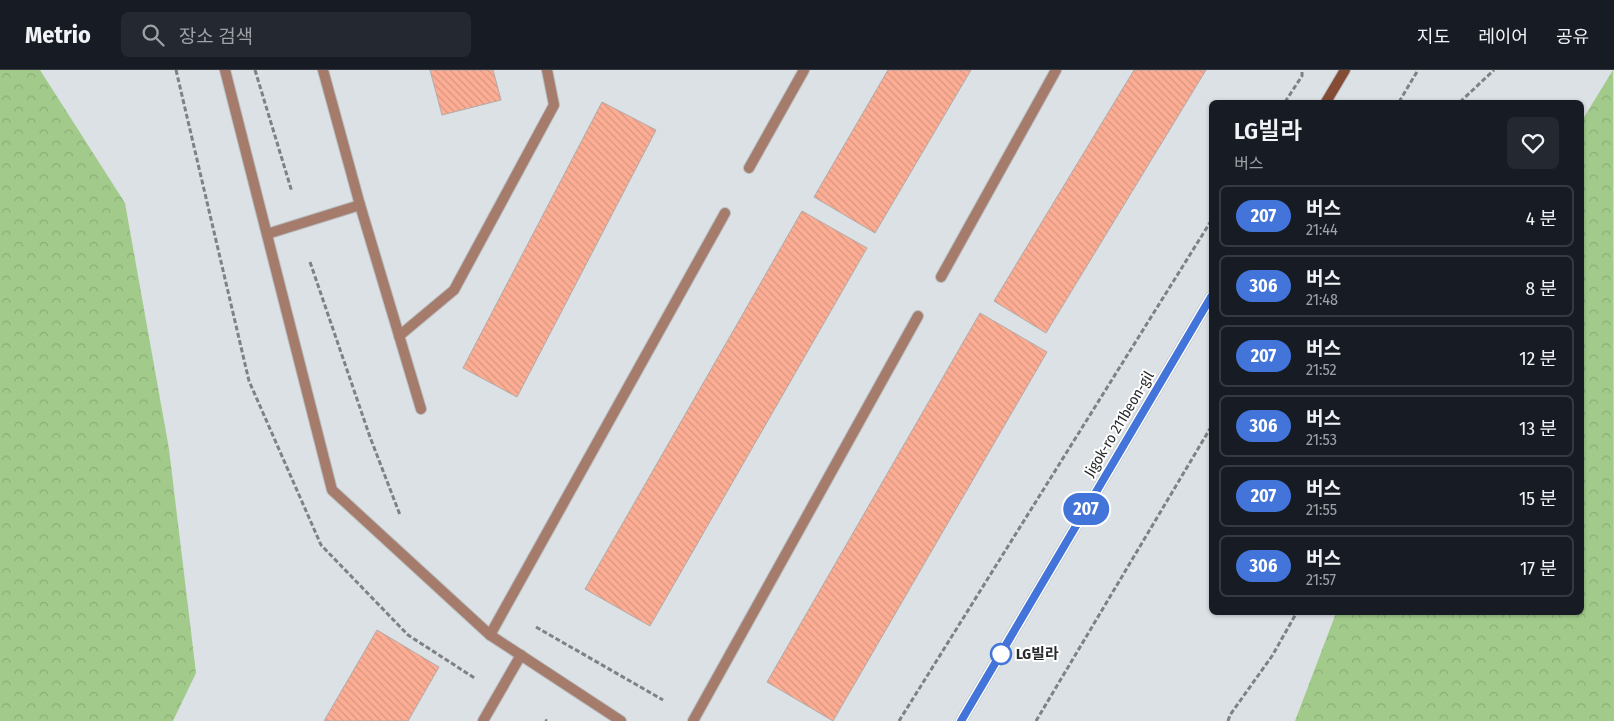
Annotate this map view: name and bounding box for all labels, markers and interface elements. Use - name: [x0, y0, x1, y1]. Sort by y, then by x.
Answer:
- search box: [121, 12, 471, 57]
- text: Metrio: [25, 21, 91, 49]
- icon: search: [139, 21, 167, 49]
- text: 장소 검색: [179, 25, 253, 48]
- text: 지도: [1417, 26, 1450, 48]
- text: 레이어: [1478, 26, 1528, 48]
- text: 공유: [1556, 26, 1589, 48]
- text: LG빌라: [1234, 117, 1302, 145]
- button: heart: [1507, 117, 1559, 169]
- text: 버스: [1234, 154, 1263, 173]
- text: 버스: [1306, 197, 1341, 220]
- text: 207: [1251, 205, 1276, 227]
- text: 4 분: [1526, 207, 1557, 230]
- text: 21:44: [1306, 220, 1338, 239]
- text: 버스: [1306, 267, 1341, 290]
- text: 306: [1250, 275, 1277, 297]
- text: 8 분: [1526, 277, 1557, 300]
- text: 21:48: [1306, 290, 1338, 309]
- text: 버스: [1306, 337, 1341, 360]
- text: 207: [1251, 345, 1276, 367]
- text: 12 분: [1519, 347, 1557, 370]
- text: 21:52: [1306, 360, 1337, 379]
- street label: Jigok-ro 211beon-gil: [1080, 368, 1158, 480]
- text: 버스: [1306, 407, 1341, 430]
- text: 306: [1250, 415, 1277, 437]
- text: 13 분: [1519, 417, 1557, 440]
- text: 21:53: [1306, 430, 1337, 449]
- text: 버스: [1306, 477, 1341, 500]
- text: 207: [1251, 485, 1276, 507]
- text: 15 분: [1519, 487, 1557, 510]
- line badge: 207: [1057, 493, 1115, 525]
- text: 207: [1073, 498, 1099, 520]
- text: 21:55: [1306, 500, 1337, 519]
- text: 버스: [1306, 547, 1341, 570]
- text: 306: [1250, 555, 1277, 577]
- text: 17 분: [1520, 557, 1557, 580]
- text: 21:57: [1306, 570, 1336, 589]
- marker: LG빌라: [990, 643, 1012, 665]
- place label: LG빌라: [1016, 645, 1059, 663]

